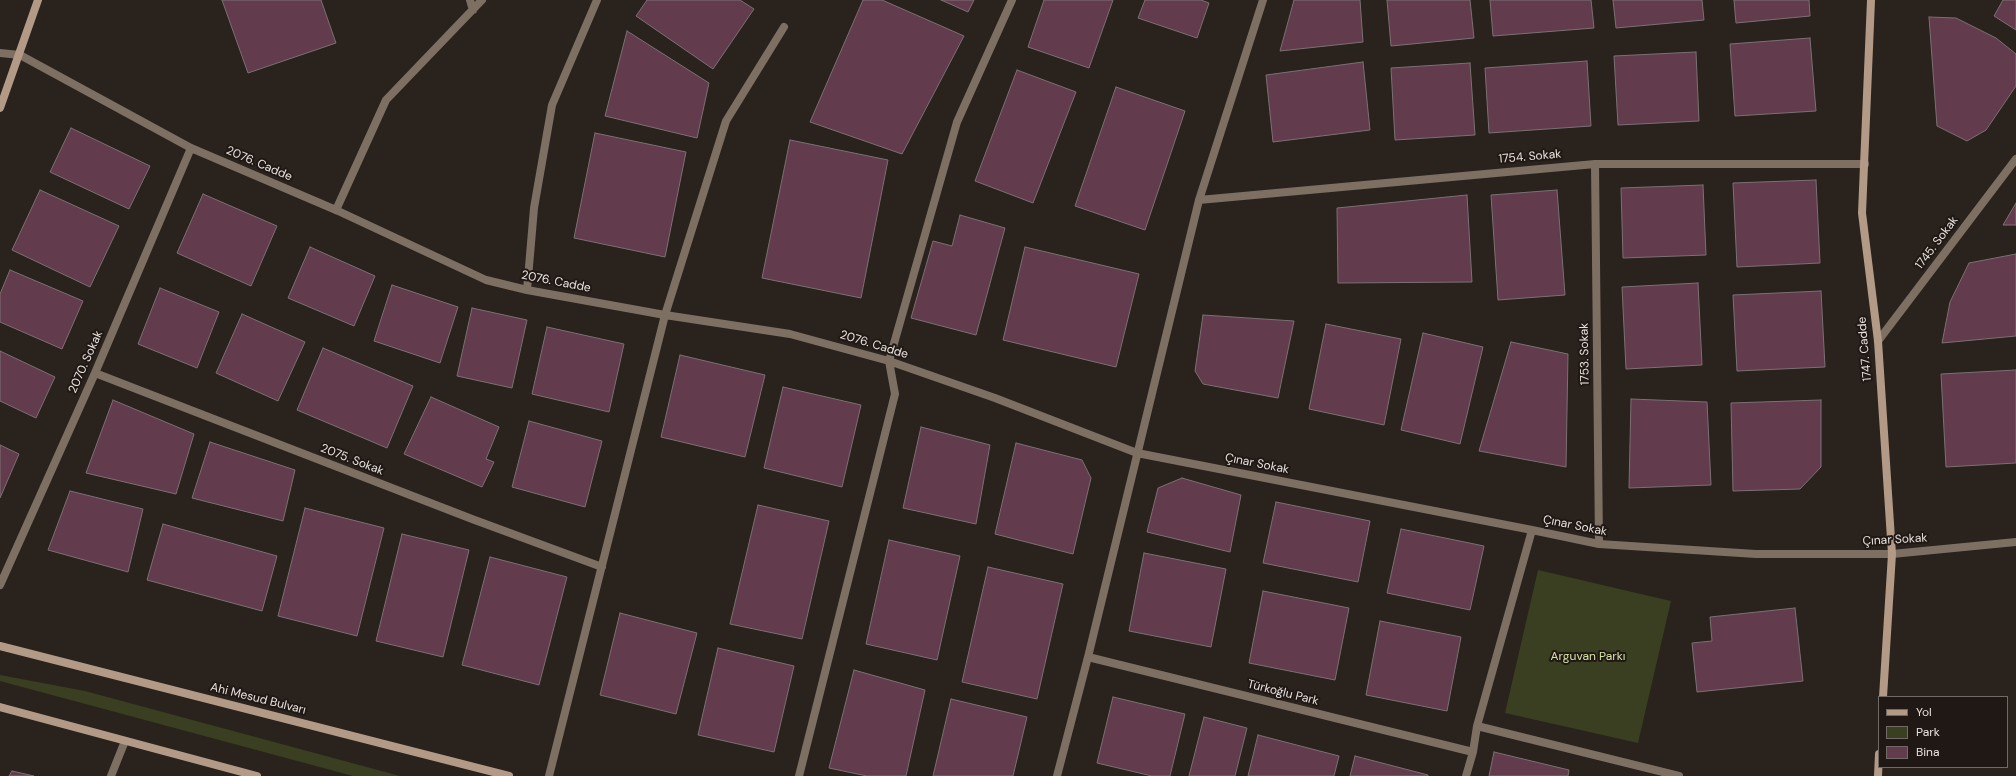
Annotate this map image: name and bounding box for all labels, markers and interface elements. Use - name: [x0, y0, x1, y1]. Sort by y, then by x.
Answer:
- street label: 2076. Cadde: [224, 144, 294, 184]
- street label: 1754. Sokak: [1498, 147, 1562, 167]
- street label: 1745. Sokak: [1913, 214, 1961, 272]
- street label: 2076. Cadde: [520, 268, 592, 296]
- street label: 1747. Cadde: [1855, 316, 1875, 382]
- street label: 1753. Sokak: [1577, 323, 1593, 385]
- street label: 2070. Sokak: [66, 328, 106, 396]
- street label: 2076. Cadde: [838, 328, 910, 362]
- street label: 2075. Sokak: [318, 441, 386, 479]
- street label: Çınar Sokak: [1224, 451, 1290, 477]
- street label: Çınar Sokak: [1542, 513, 1608, 539]
- street label: Çınar Sokak: [1862, 531, 1928, 549]
- park label: Arguvan Parkı: [1551, 650, 1625, 664]
- street label: Türkoğlu Park: [1246, 677, 1320, 709]
- street label: Ahi Mesud Bulvarı: [209, 680, 307, 718]
- legend: [1878, 696, 2008, 768]
- text: Yol: [1916, 704, 1932, 720]
- text: Park: [1916, 724, 1940, 740]
- text: Bina: [1916, 744, 1940, 760]

